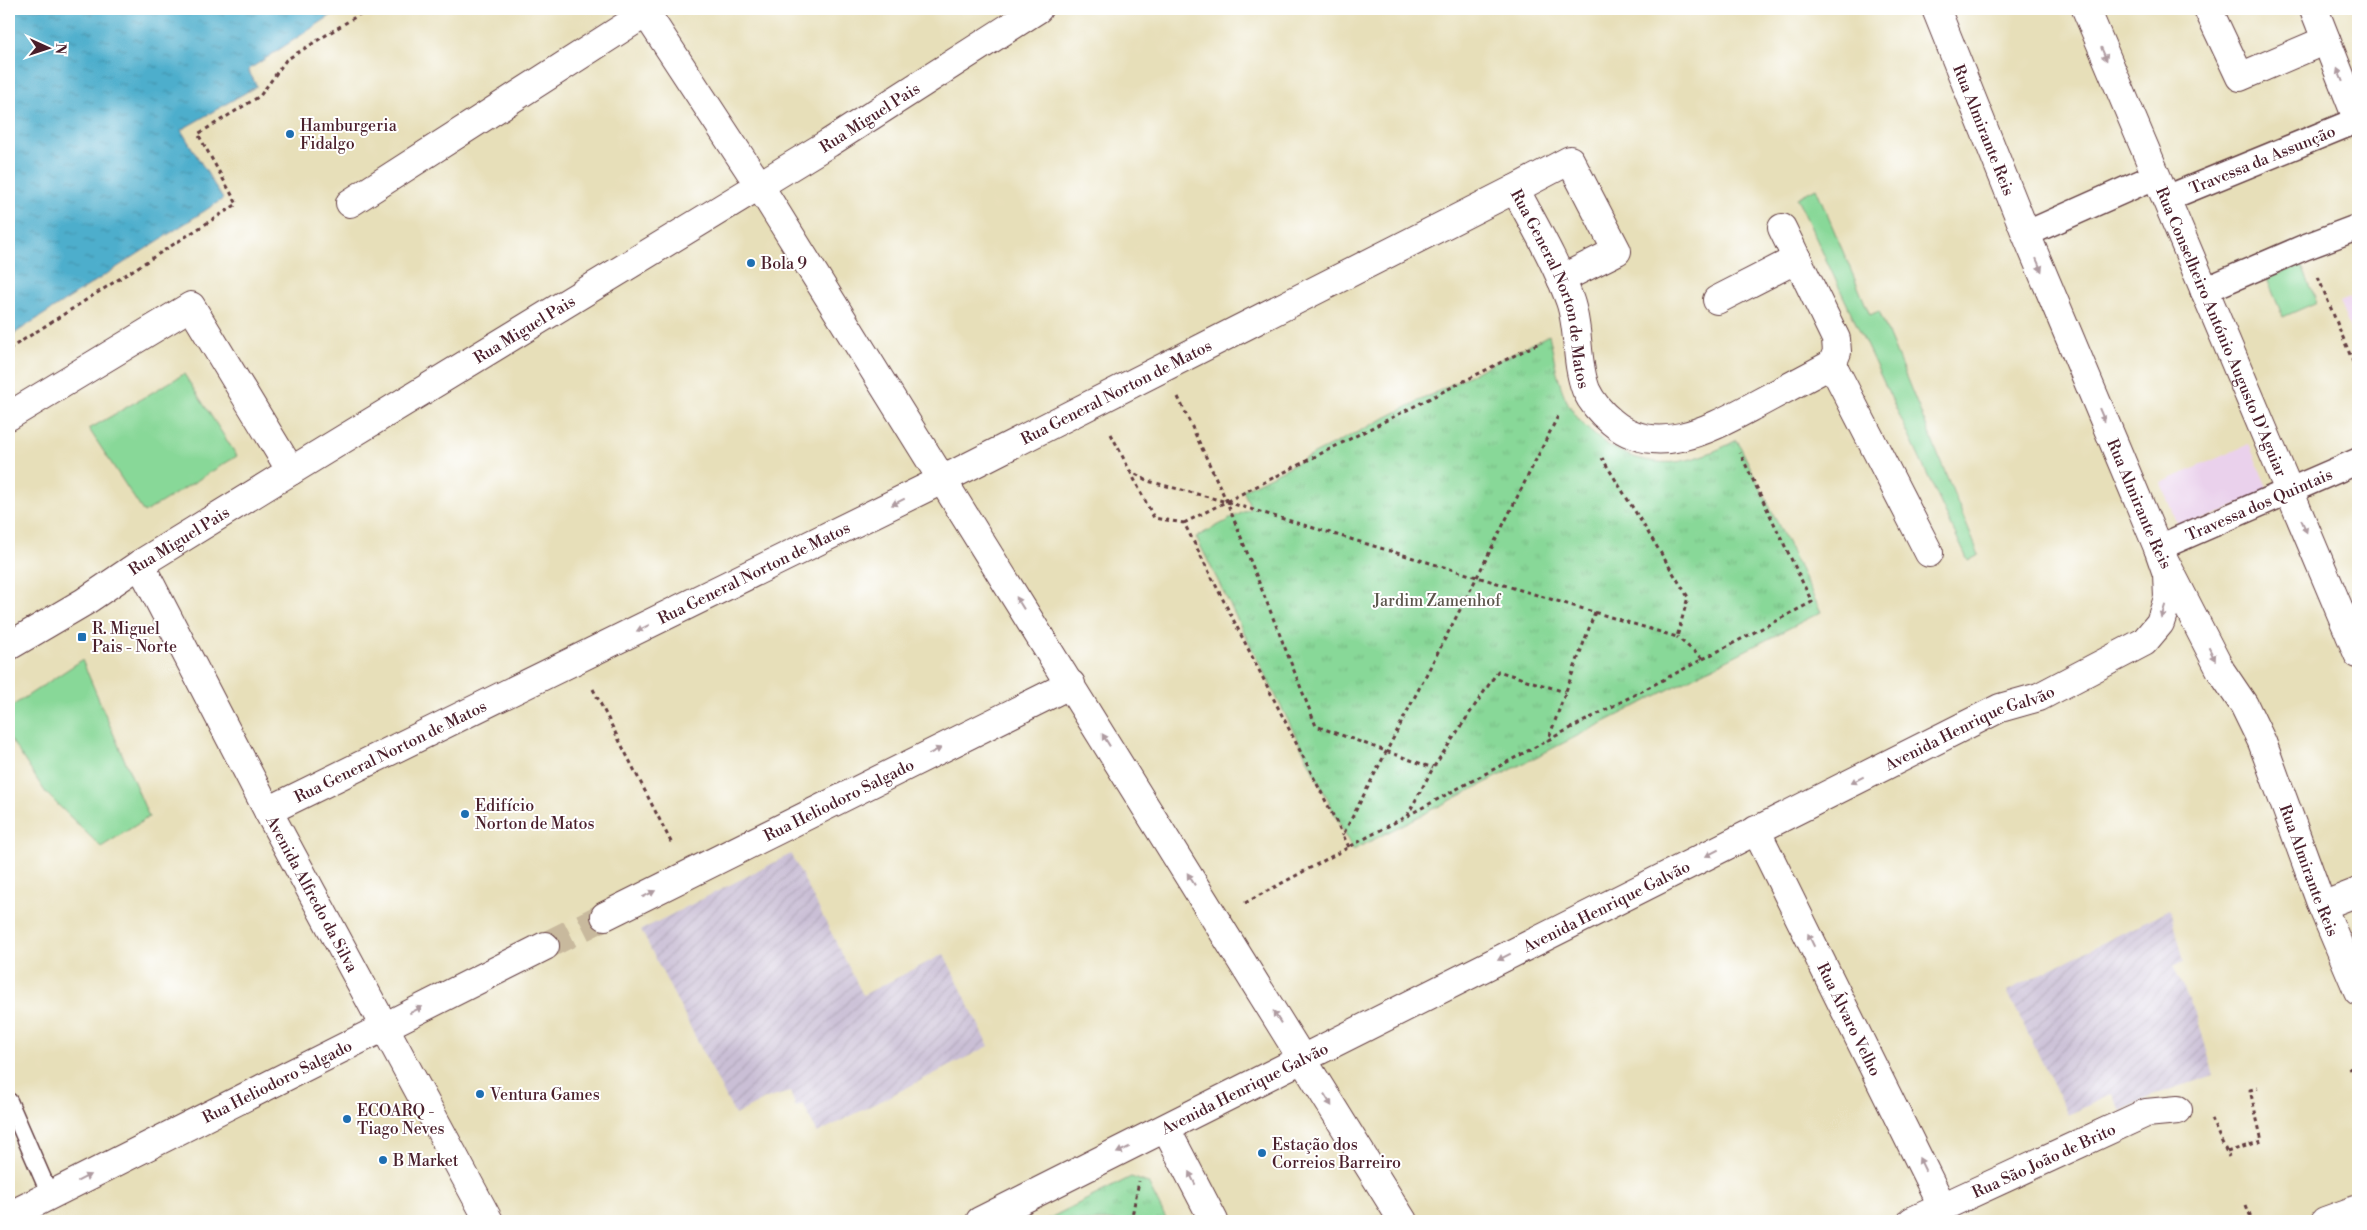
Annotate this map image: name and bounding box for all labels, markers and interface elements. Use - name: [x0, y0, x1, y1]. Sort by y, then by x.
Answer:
- north arrow: [22, 22, 72, 72]
- text: N: [51, 43, 69, 55]
- one-way arrow: [2101, 47, 2109, 61]
- street label: Rua Almirante Reis: [1948, 62, 2019, 199]
- one-way arrow: [2336, 67, 2344, 82]
- street label: Rua Miguel Pais: [816, 78, 924, 157]
- place label: Hamburgeria Fidalgo: [300, 116, 398, 154]
- street label: Travessa da Assunção: [2187, 121, 2339, 199]
- marker: Hamburgeria Fidalgo: [284, 128, 296, 140]
- street label: Rua Conselheiro António Augusto D'Aguiar: [2151, 184, 2291, 480]
- street label: Rua General Norton de Matos: [1506, 186, 1594, 391]
- place label: Bola 9: [760, 254, 807, 274]
- marker: Bola 9: [745, 257, 757, 269]
- one-way arrow: [2035, 258, 2043, 273]
- street label: Rua Miguel Pais: [470, 291, 579, 368]
- street label: Rua General Norton de Matos: [1017, 336, 1215, 449]
- one-way arrow: [2099, 408, 2107, 422]
- street label: Rua Almirante Reis: [2102, 436, 2176, 572]
- street label: Travessa dos Quintais: [2183, 464, 2336, 546]
- one-way arrow: [891, 498, 905, 506]
- street label: Rua Miguel Pais: [125, 502, 233, 580]
- street label: Rua General Norton de Matos: [655, 518, 854, 629]
- one-way arrow: [2301, 519, 2309, 533]
- park label: Jardim Zamenhof: [1372, 591, 1502, 611]
- one-way arrow: [1015, 596, 1024, 609]
- one-way arrow: [2159, 605, 2167, 620]
- place label: R. Miguel Pais - Norte: [92, 619, 177, 657]
- one-way arrow: [635, 624, 650, 632]
- marker: R. Miguel Pais - Norte: [76, 631, 88, 643]
- one-way arrow: [2208, 647, 2216, 661]
- street label: Avenida Henrique Galvão: [1881, 682, 2058, 776]
- street label: Rua General Norton de Matos: [291, 696, 490, 808]
- one-way arrow: [1101, 734, 1111, 747]
- one-way arrow: [928, 747, 943, 755]
- street label: Rua Heliodoro Salgado: [761, 755, 917, 846]
- one-way arrow: [1850, 776, 1864, 784]
- place label: Edifício Norton de Matos: [475, 796, 595, 834]
- street label: Rua Almirante Reis: [2275, 802, 2343, 940]
- marker: Edifício Norton de Matos: [459, 808, 471, 820]
- street label: Avenida Alfredo da Silva: [261, 811, 362, 977]
- one-way arrow: [1705, 849, 1719, 857]
- street label: Avenida Henrique Galvão: [1519, 857, 1694, 958]
- one-way arrow: [1186, 872, 1196, 885]
- one-way arrow: [642, 890, 656, 898]
- one-way arrow: [1807, 933, 1815, 948]
- one-way arrow: [1497, 953, 1511, 961]
- street label: Rua Álvaro Velho: [1812, 960, 1885, 1080]
- one-way arrow: [409, 1006, 423, 1014]
- one-way arrow: [1272, 1010, 1281, 1024]
- street label: Rua Heliodoro Salgado: [199, 1036, 356, 1128]
- street label: Avenida Henrique Galvão: [1157, 1039, 1332, 1140]
- place label: Ventura Games: [489, 1085, 600, 1105]
- marker: Ventura Games: [474, 1088, 486, 1100]
- one-way arrow: [1323, 1093, 1333, 1106]
- place label: ECOARQ - Tiago Neves: [357, 1101, 445, 1139]
- marker: ECOARQ - Tiago Neves: [341, 1113, 353, 1125]
- street label: Rua São João de Brito: [1969, 1119, 2119, 1203]
- place label: Estação dos Correios Barreiro: [1272, 1135, 1401, 1173]
- one-way arrow: [1116, 1146, 1130, 1154]
- marker: Estação dos Correios Barreiro: [1256, 1147, 1268, 1159]
- place label: B Market: [392, 1151, 459, 1171]
- marker: B Market: [377, 1154, 389, 1166]
- one-way arrow: [1917, 1157, 1926, 1172]
- one-way arrow: [1188, 1171, 1196, 1185]
- one-way arrow: [76, 1174, 91, 1182]

